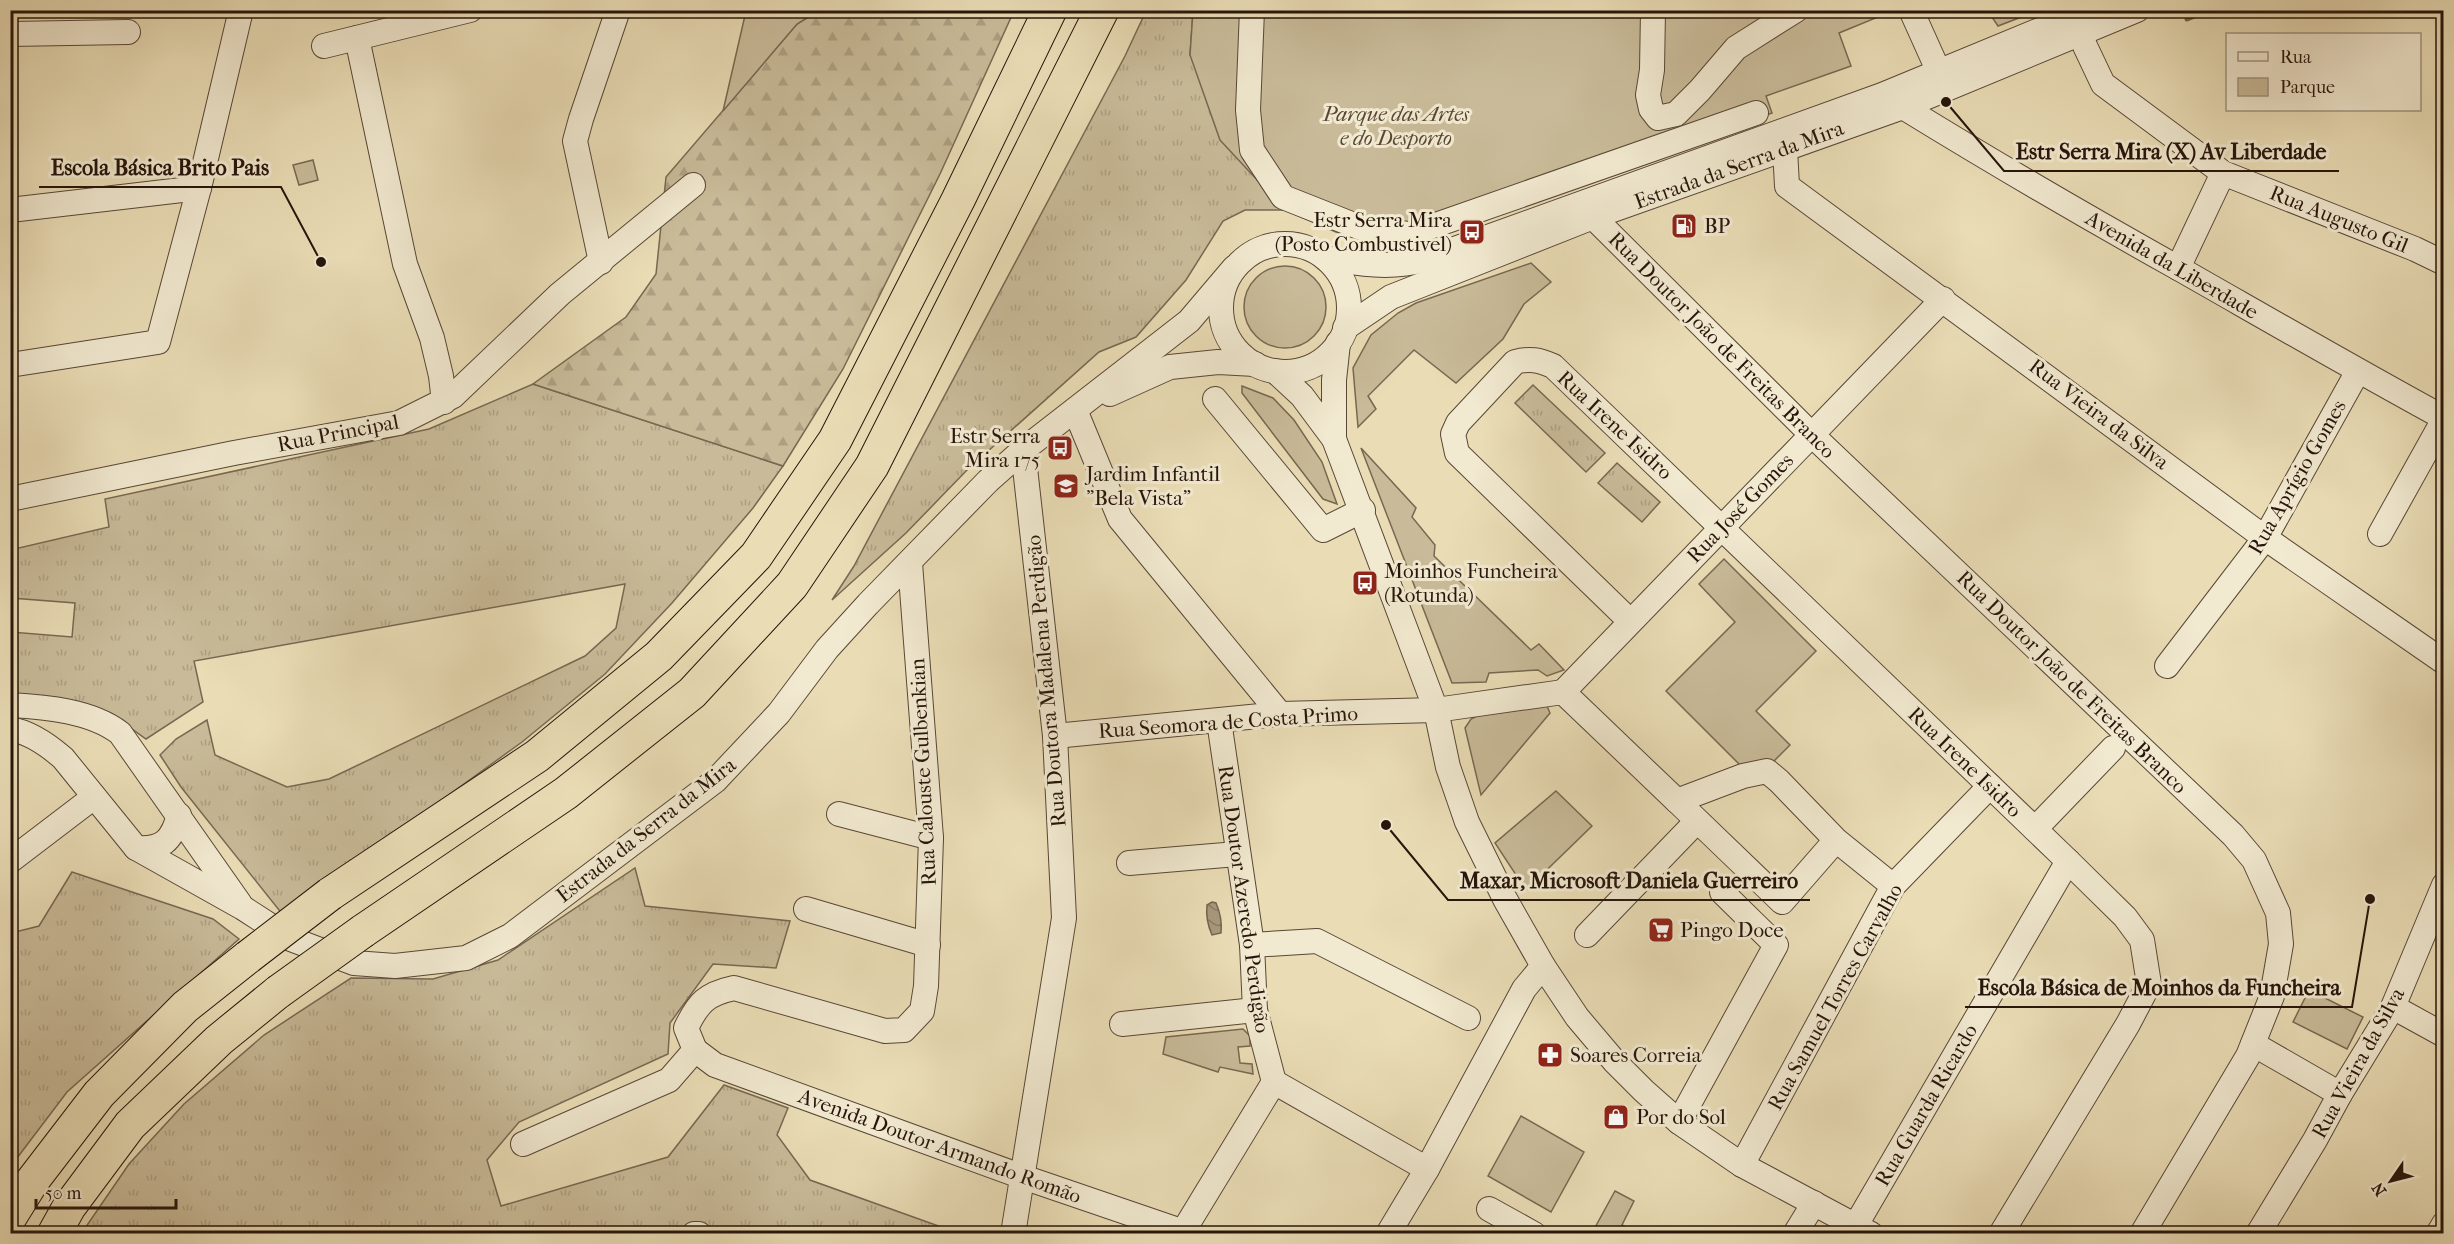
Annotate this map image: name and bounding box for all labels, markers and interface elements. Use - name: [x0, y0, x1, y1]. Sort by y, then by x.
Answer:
- legend: [2226, 33, 2421, 111]
- text: Rua: [2280, 47, 2312, 68]
- text: Parque: [2280, 77, 2335, 98]
- park label: Parque das Artes e do Desporto: [1322, 102, 1470, 150]
- street label: Estrada da Serra da Mira: [1631, 116, 1847, 214]
- callout: Estr Serra Mira (X) Av Liberdade: [2004, 131, 2339, 171]
- text: Estr Serra Mira (X) Av Liberdade: [2016, 139, 2327, 165]
- callout: Escola Básica Brito Pais: [39, 147, 281, 187]
- text: Escola Básica Brito Pais: [51, 155, 269, 181]
- street label: Rua Augusto Gil: [2266, 180, 2412, 258]
- street label: Avenida da Liberdade: [2081, 205, 2262, 324]
- place label: Estr Serra Mira (Posto Combustivel): [1275, 208, 1452, 256]
- fuel station icon: BP: [1669, 211, 1699, 241]
- place label: BP: [1704, 214, 1731, 238]
- bus stop icon: Estr Serra Mira (Posto Combustivel): [1457, 217, 1487, 247]
- street label: Rua Doutor João de Freitas Branco: [1604, 227, 1840, 463]
- street label: Rua Vieira da Silva: [2024, 354, 2174, 474]
- street label: Rua Irene Isidro: [1553, 366, 1677, 484]
- street label: Rua Aprígio Gomes: [2243, 395, 2351, 559]
- street label: Rua Principal: [275, 409, 401, 457]
- place label: Estr Serra Mira 175: [950, 424, 1040, 472]
- bus stop icon: Estr Serra Mira 175: [1045, 433, 1075, 463]
- street label: Rua José Gomes: [1682, 448, 1798, 568]
- place label: Jardim Infantil "Bela Vista": [1084, 462, 1220, 510]
- school or university icon: Jardim Infantil "Bela Vista": [1051, 471, 1081, 501]
- street label: Rua Doutora Madalena Perdigão: [1021, 534, 1071, 828]
- place label: Moinhos Funcheira (Rotunda): [1384, 559, 1558, 607]
- street label: Rua Doutor João de Freitas Branco: [1952, 566, 2192, 798]
- bus stop icon: Moinhos Funcheira (Rotunda): [1350, 568, 1380, 598]
- street label: Rua Calouste Gulbenkian: [905, 658, 941, 886]
- street label: Rua Seomora de Costa Primo: [1097, 701, 1359, 743]
- street label: Rua Irene Isidro: [1903, 702, 2027, 822]
- street label: Estrada da Serra da Mira: [552, 752, 741, 907]
- street label: Rua Doutor Azeredo Perdigão: [1213, 764, 1275, 1034]
- callout: Maxar, Microsoft Daniela Guerreiro: [1448, 860, 1810, 900]
- text: Maxar, Microsoft Daniela Guerreiro: [1459, 868, 1798, 894]
- street label: Rua Samuel Torres Carvalho: [1763, 880, 1907, 1114]
- supermarket icon: Pingo Doce: [1646, 915, 1676, 945]
- place label: Pingo Doce: [1680, 918, 1784, 942]
- callout: Escola Básica de Moinhos da Funcheira: [1965, 967, 2352, 1007]
- text: Escola Básica de Moinhos da Funcheira: [1977, 975, 2341, 1001]
- street label: Rua Vieira da Silva: [2307, 983, 2409, 1143]
- street label: Rua Guarda Ricardo: [1870, 1020, 1982, 1190]
- pharmacy icon: Soares Correia: [1535, 1040, 1565, 1070]
- place label: Soares Correia: [1570, 1043, 1702, 1067]
- street label: Avenida Doutor Armando Romão: [794, 1083, 1085, 1208]
- shop icon: Por do Sol: [1601, 1102, 1631, 1132]
- place label: Por do Sol: [1636, 1105, 1726, 1129]
- north arrow: [2361, 1151, 2421, 1211]
- scale bar: [36, 1172, 176, 1210]
- text: N: [2367, 1178, 2390, 1200]
- text: 50 m: [45, 1183, 82, 1204]

